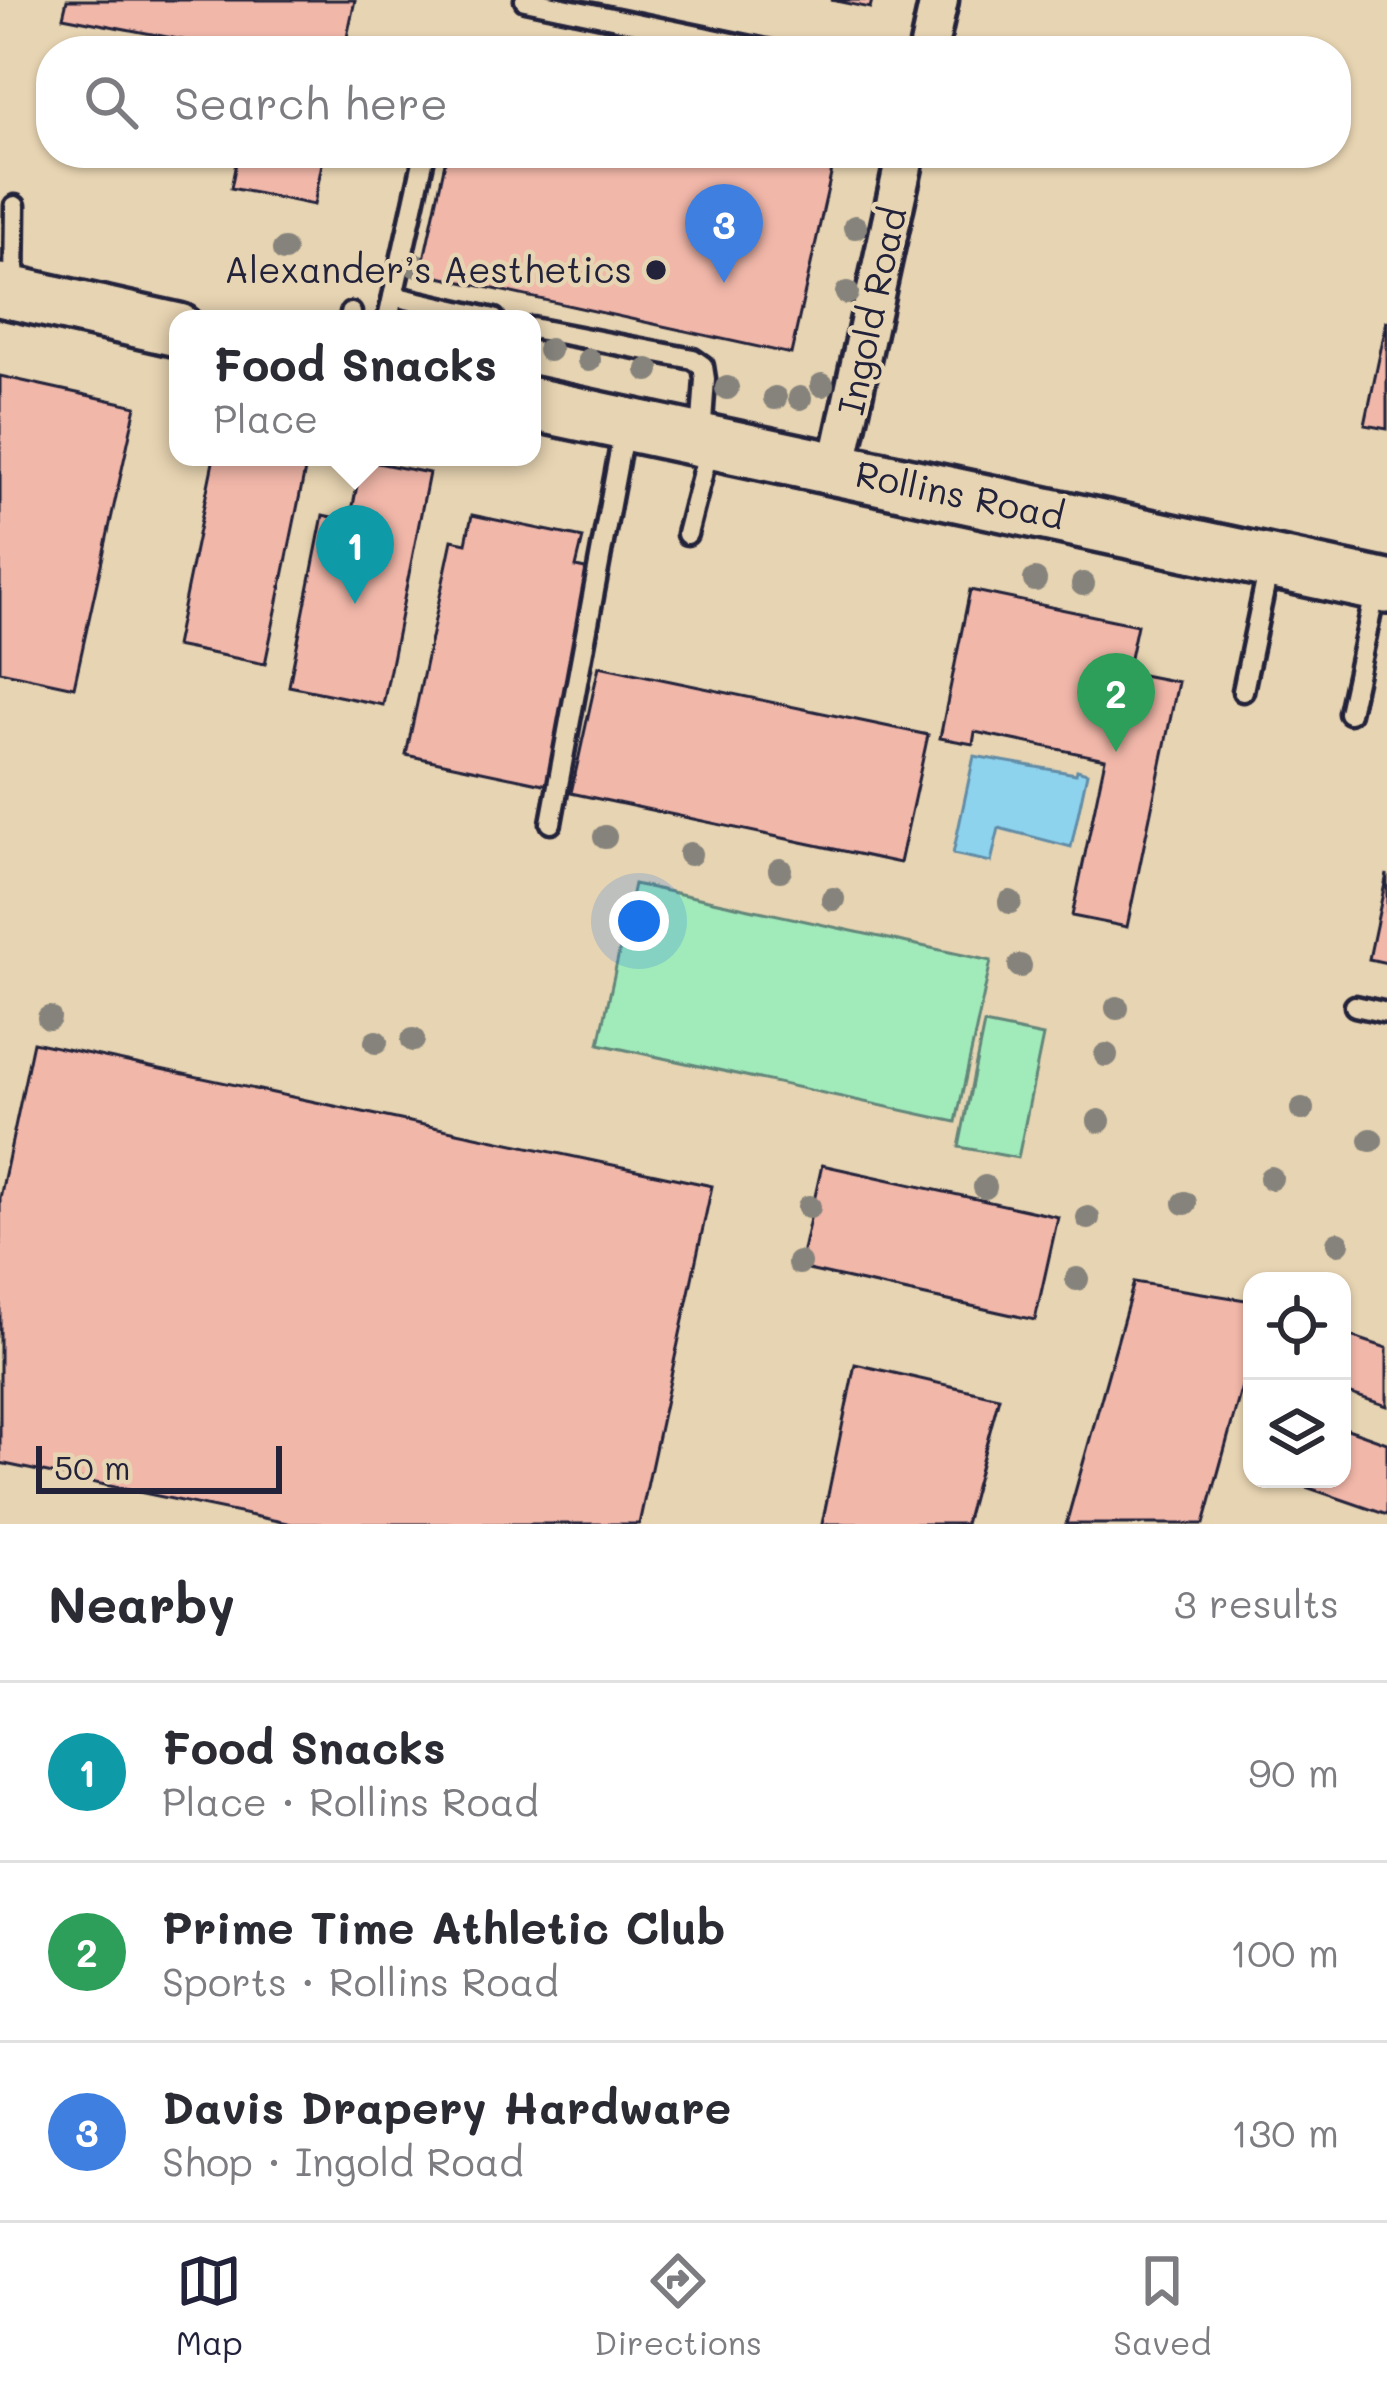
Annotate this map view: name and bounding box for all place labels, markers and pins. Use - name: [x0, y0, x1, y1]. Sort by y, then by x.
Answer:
- pin: 3: [685, 184, 763, 283]
- place label: Alexander’s Aesthetics: [224, 245, 632, 292]
- marker: Alexander’s Aesthetics: [643, 257, 669, 283]
- pin: 1: [316, 505, 394, 604]
- pin: 2: [1077, 653, 1155, 752]

